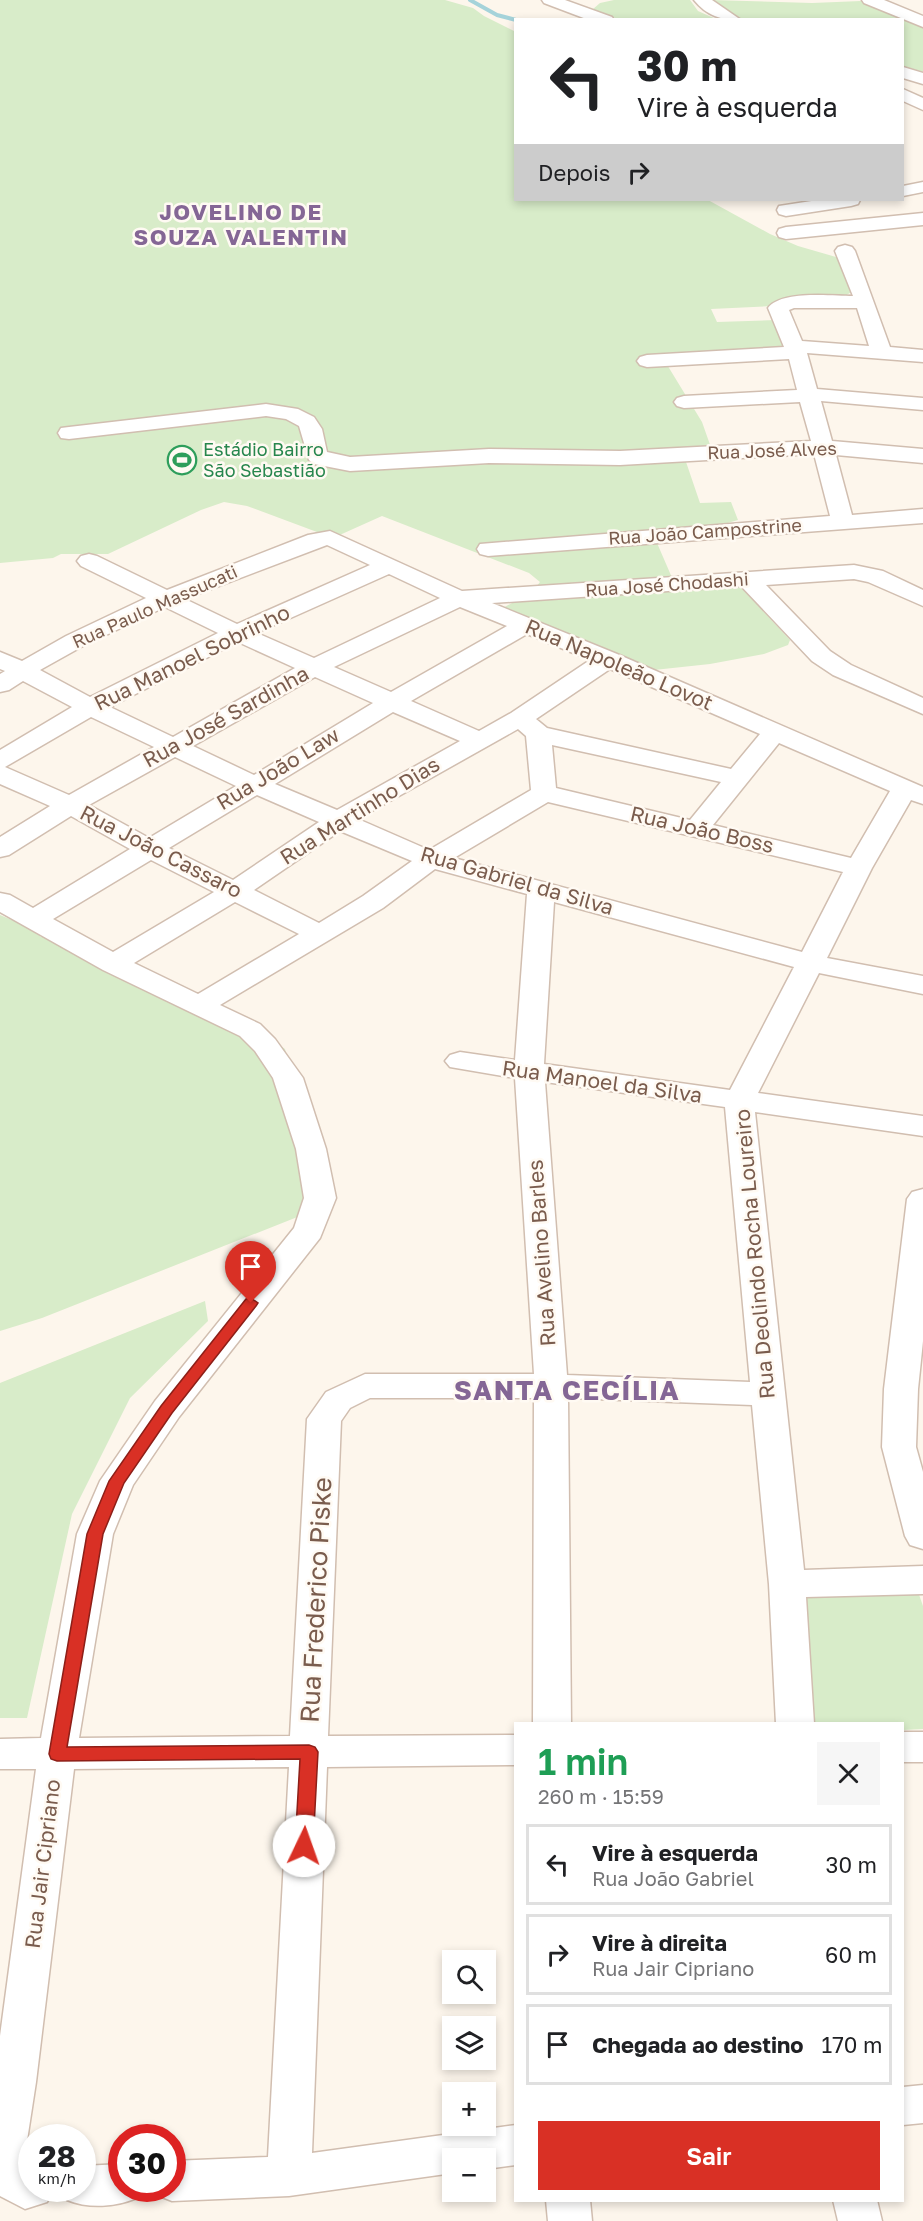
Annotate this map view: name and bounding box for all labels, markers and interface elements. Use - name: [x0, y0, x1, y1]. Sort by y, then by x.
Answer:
- text: 30 m: [637, 40, 737, 90]
- icon: left: [538, 42, 616, 120]
- text: Vire à esquerda: [637, 91, 838, 123]
- icon: right: [622, 156, 655, 189]
- text: Depois: [538, 159, 610, 186]
- district label: JOVELINO DE SOUZA VALENTIN: [133, 198, 349, 250]
- street label: Rua José Alves: [707, 437, 837, 463]
- place label: Estádio Bairro São Sebastião: [203, 438, 326, 481]
- sports icon: Estádio Bairro São Sebastião: [166, 444, 198, 476]
- street label: Rua João Campostrine: [607, 513, 802, 549]
- street label: Rua Paulo Massucati: [69, 560, 241, 652]
- street label: Rua José Chodashi: [585, 567, 749, 601]
- street label: Rua Manoel Sobrinho: [89, 598, 294, 716]
- street label: Rua Napoleão Lovot: [521, 613, 717, 715]
- street label: Rua José Sardinha: [138, 660, 313, 773]
- street label: Rua João Law: [211, 721, 344, 815]
- street label: Rua Martinho Dias: [275, 751, 444, 870]
- street label: Rua João Cassaro: [76, 799, 247, 903]
- street label: Rua João Boss: [628, 800, 777, 858]
- street label: Rua Gabriel da Silva: [418, 840, 617, 920]
- street label: Rua Manoel da Silva: [500, 1054, 704, 1108]
- street label: Rua Deolindo Rocha Loureiro: [728, 1108, 780, 1400]
- street label: Rua Avelino Barles: [522, 1159, 560, 1347]
- pin: [225, 1241, 276, 1303]
- icon: arrive: [234, 1250, 267, 1283]
- district label: SANTA CECÍLIA: [454, 1374, 680, 1406]
- street label: Rua Frederico Piske: [294, 1476, 337, 1724]
- text: 1 min: [538, 1740, 628, 1783]
- button: close: [817, 1742, 880, 1805]
- street label: Rua Jair Cipriano: [19, 1778, 65, 1950]
- text: 260 m · 15:59: [538, 1784, 664, 1808]
- position arrow: [272, 1814, 336, 1878]
- text: Vire à esquerda: [592, 1839, 758, 1866]
- icon: left: [541, 1848, 574, 1881]
- text: 30 m: [826, 1851, 877, 1878]
- text: Rua João Gabriel: [592, 1866, 754, 1890]
- text: Vire à direita: [592, 1929, 727, 1956]
- icon: right: [541, 1938, 574, 1971]
- text: 60 m: [825, 1941, 877, 1968]
- map controls: [442, 1950, 496, 2202]
- button: search: [442, 1950, 496, 2004]
- text: Rua Jair Cipriano: [592, 1956, 754, 1980]
- button: layers: [442, 2016, 496, 2070]
- icon: arrive: [541, 2028, 574, 2061]
- text: Chegada ao destino: [592, 2031, 804, 2058]
- text: 170 m: [822, 2031, 882, 2058]
- button: +: [442, 2082, 496, 2136]
- button: Sair: [538, 2121, 880, 2190]
- speed limit sign: 30: [108, 2124, 186, 2202]
- text: 28: [38, 2138, 76, 2174]
- button: −: [442, 2148, 496, 2202]
- text: km/h: [38, 2169, 76, 2187]

